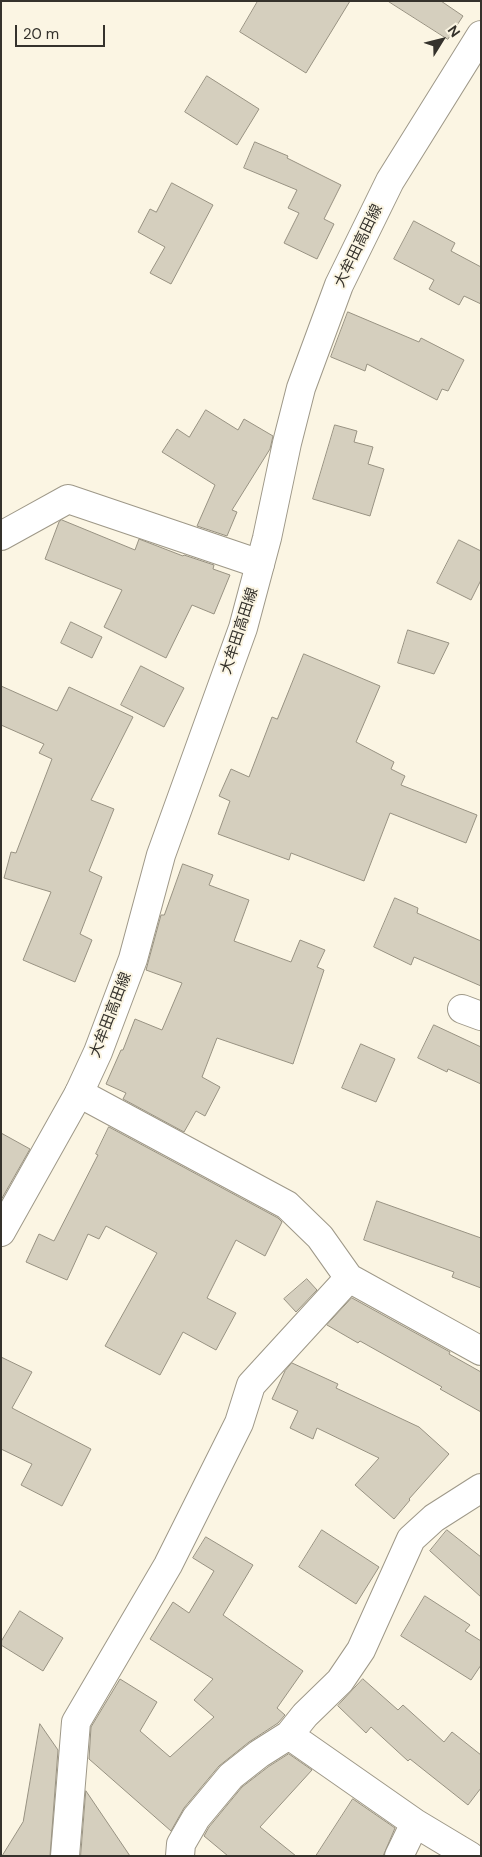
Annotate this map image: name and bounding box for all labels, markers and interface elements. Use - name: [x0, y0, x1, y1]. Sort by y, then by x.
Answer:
- scale bar: [18, 15, 108, 47]
- north arrow: [417, 15, 467, 65]
- text: N: [444, 22, 464, 41]
- text: 20 m: [23, 24, 59, 44]
- street label: 大牟田高田線: [331, 202, 387, 290]
- street label: 大牟田高田線: [218, 585, 262, 677]
- street label: 大牟田高田線: [86, 970, 136, 1060]

